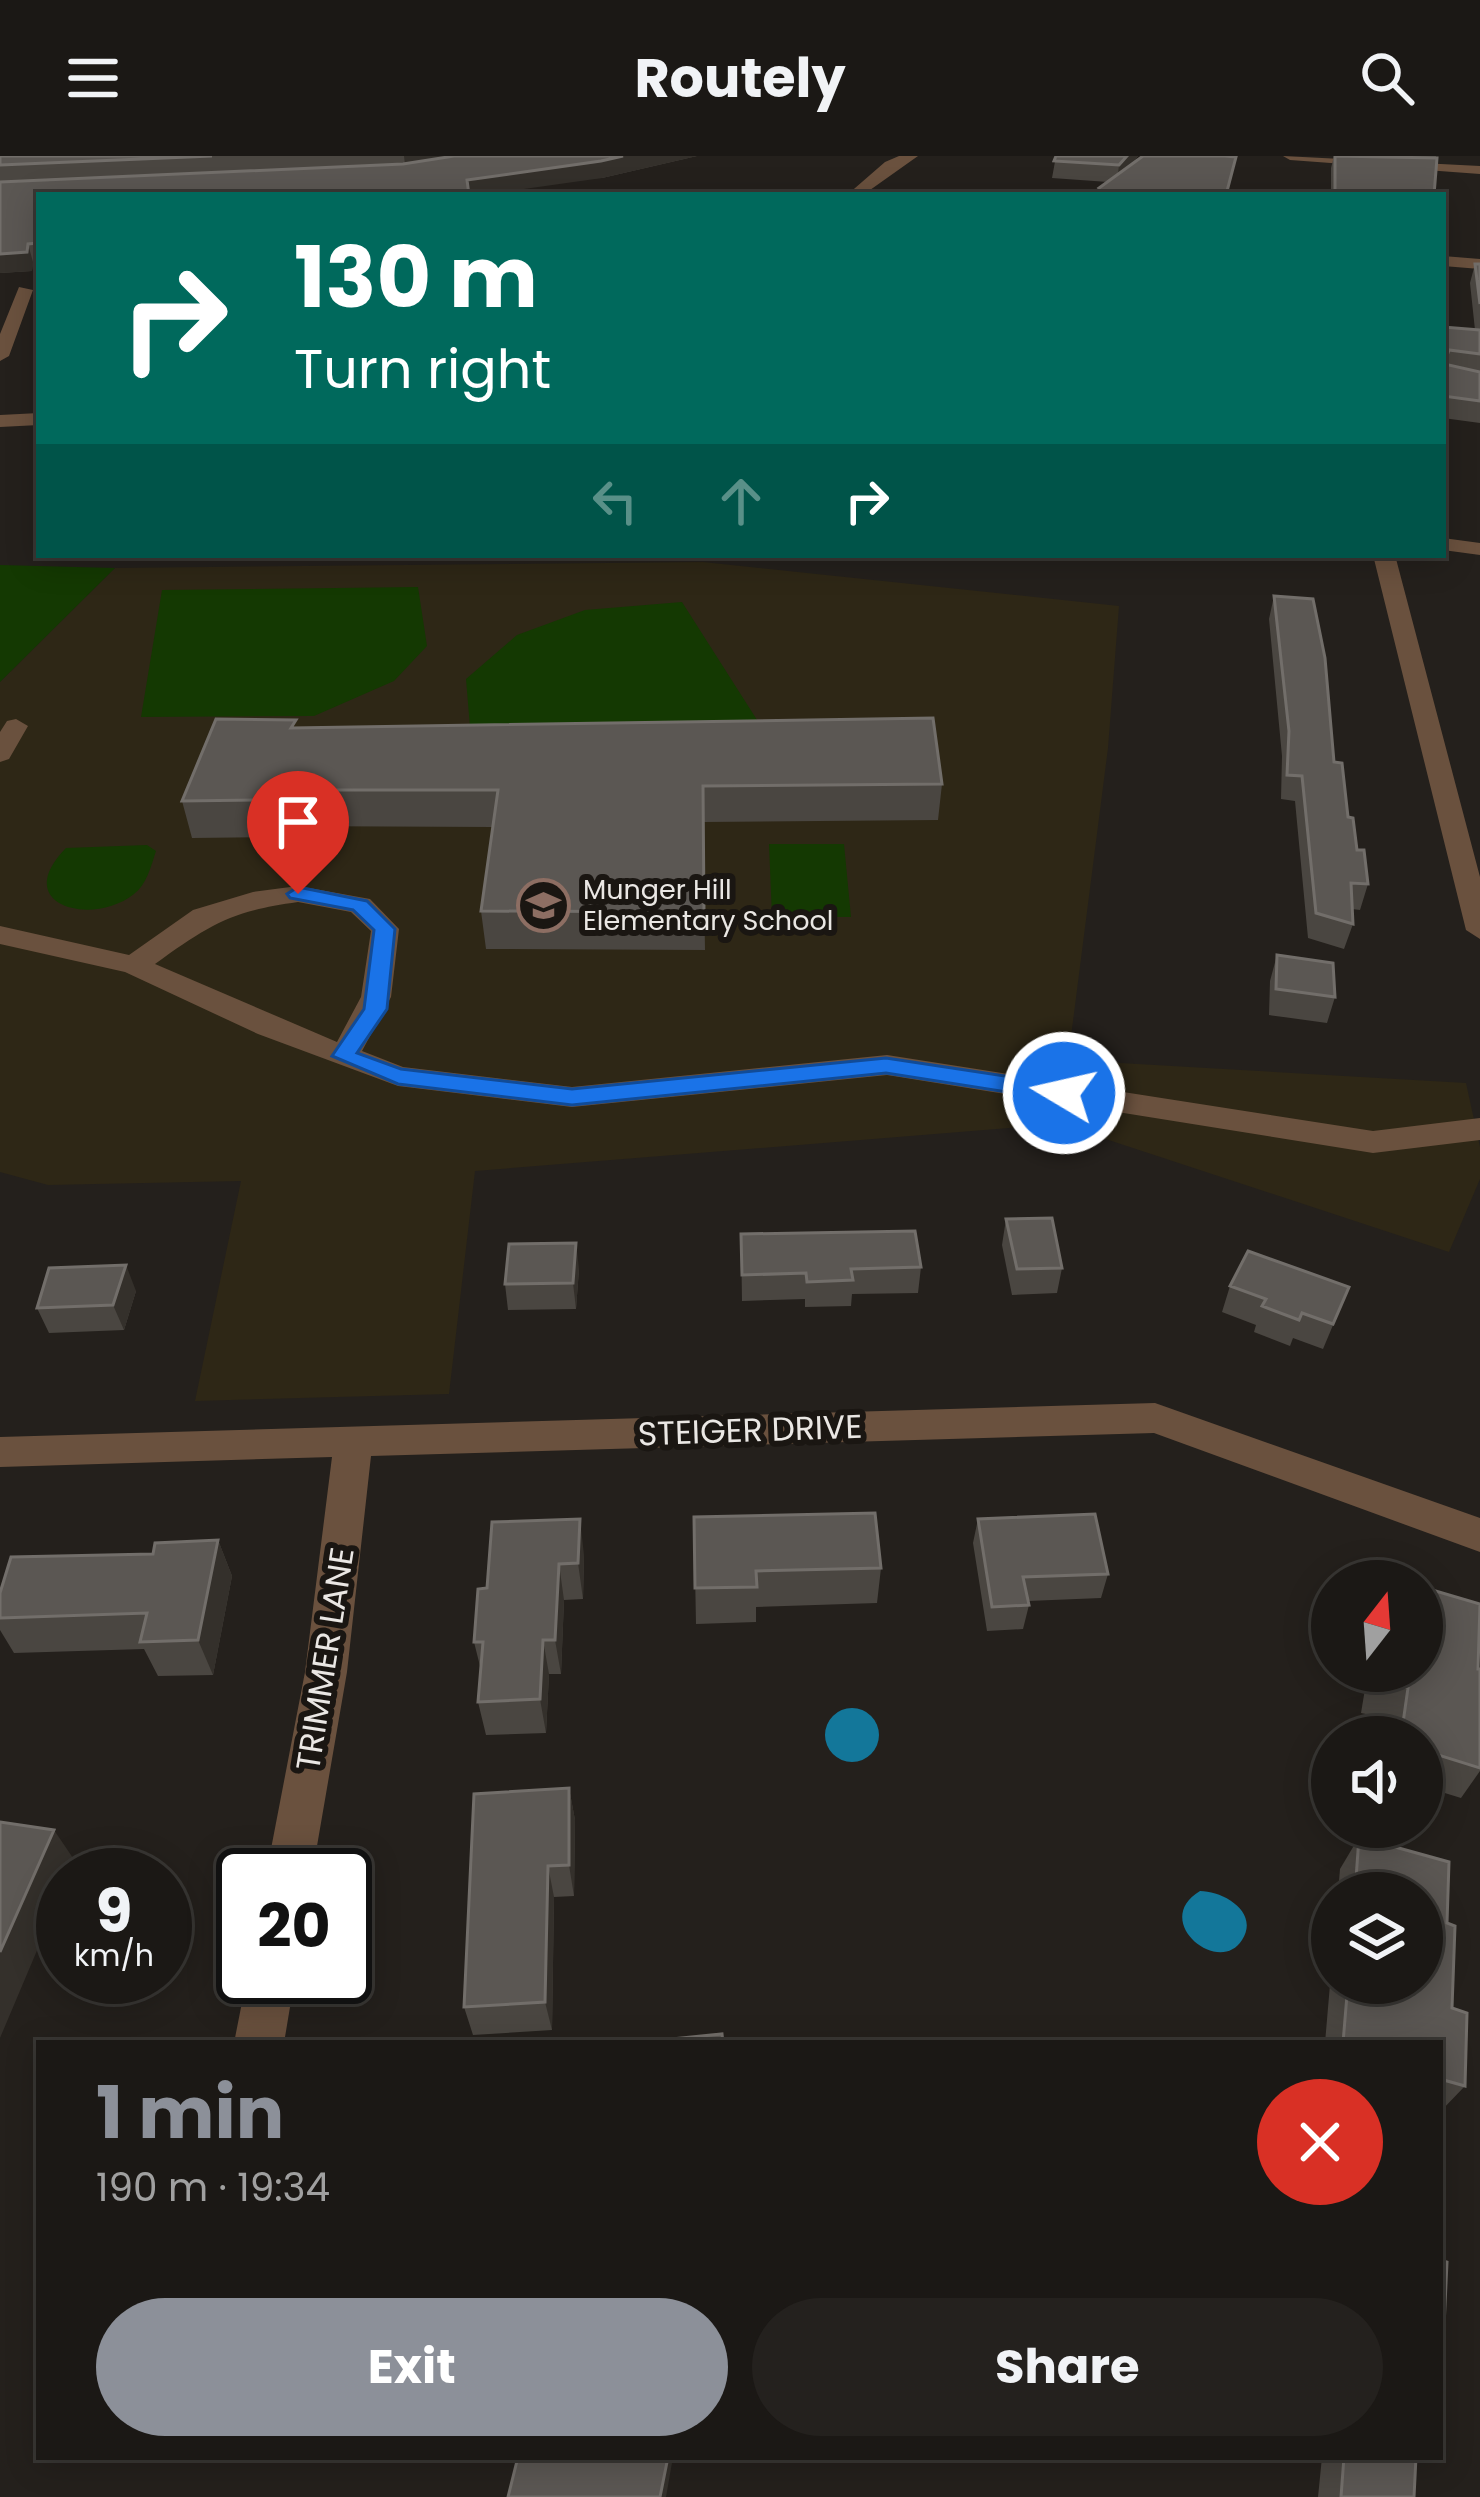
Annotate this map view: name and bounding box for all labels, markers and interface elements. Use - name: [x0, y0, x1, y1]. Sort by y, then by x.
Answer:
- text: Routely: [634, 40, 846, 116]
- icon: menu: [60, 45, 126, 111]
- icon: search: [1354, 45, 1420, 111]
- text: 130 m: [294, 219, 538, 336]
- icon: right: [96, 240, 252, 396]
- text: Turn right: [294, 331, 551, 407]
- icon: left: [582, 468, 648, 534]
- icon: ahead: [708, 468, 774, 534]
- icon: right: [834, 468, 900, 534]
- pin: [247, 771, 349, 894]
- icon: arrive: [265, 789, 331, 855]
- place label: Munger Hill Elementary School: [583, 871, 833, 939]
- school or university icon: Munger Hill Elementary School: [516, 877, 572, 933]
- position arrow: [1001, 1030, 1127, 1156]
- street label: STEIGER DRIVE: [637, 1403, 863, 1457]
- street label: TRIMMER LANE: [284, 1544, 366, 1774]
- north arrow: [1311, 1560, 1443, 1692]
- map controls: [1311, 1560, 1443, 2004]
- button: sound: [1311, 1716, 1443, 1848]
- speed limit sign: 20: [216, 1848, 372, 2004]
- text: 9: [96, 1869, 132, 1953]
- button: layers: [1311, 1872, 1443, 2004]
- text: km/h: [74, 1934, 154, 1977]
- text: 1 min: [96, 2062, 284, 2163]
- button: close: [1257, 2079, 1383, 2205]
- text: 190 m · 19:34: [96, 2160, 330, 2215]
- button: Exit: [96, 2298, 728, 2436]
- button: Share: [752, 2298, 1383, 2436]

